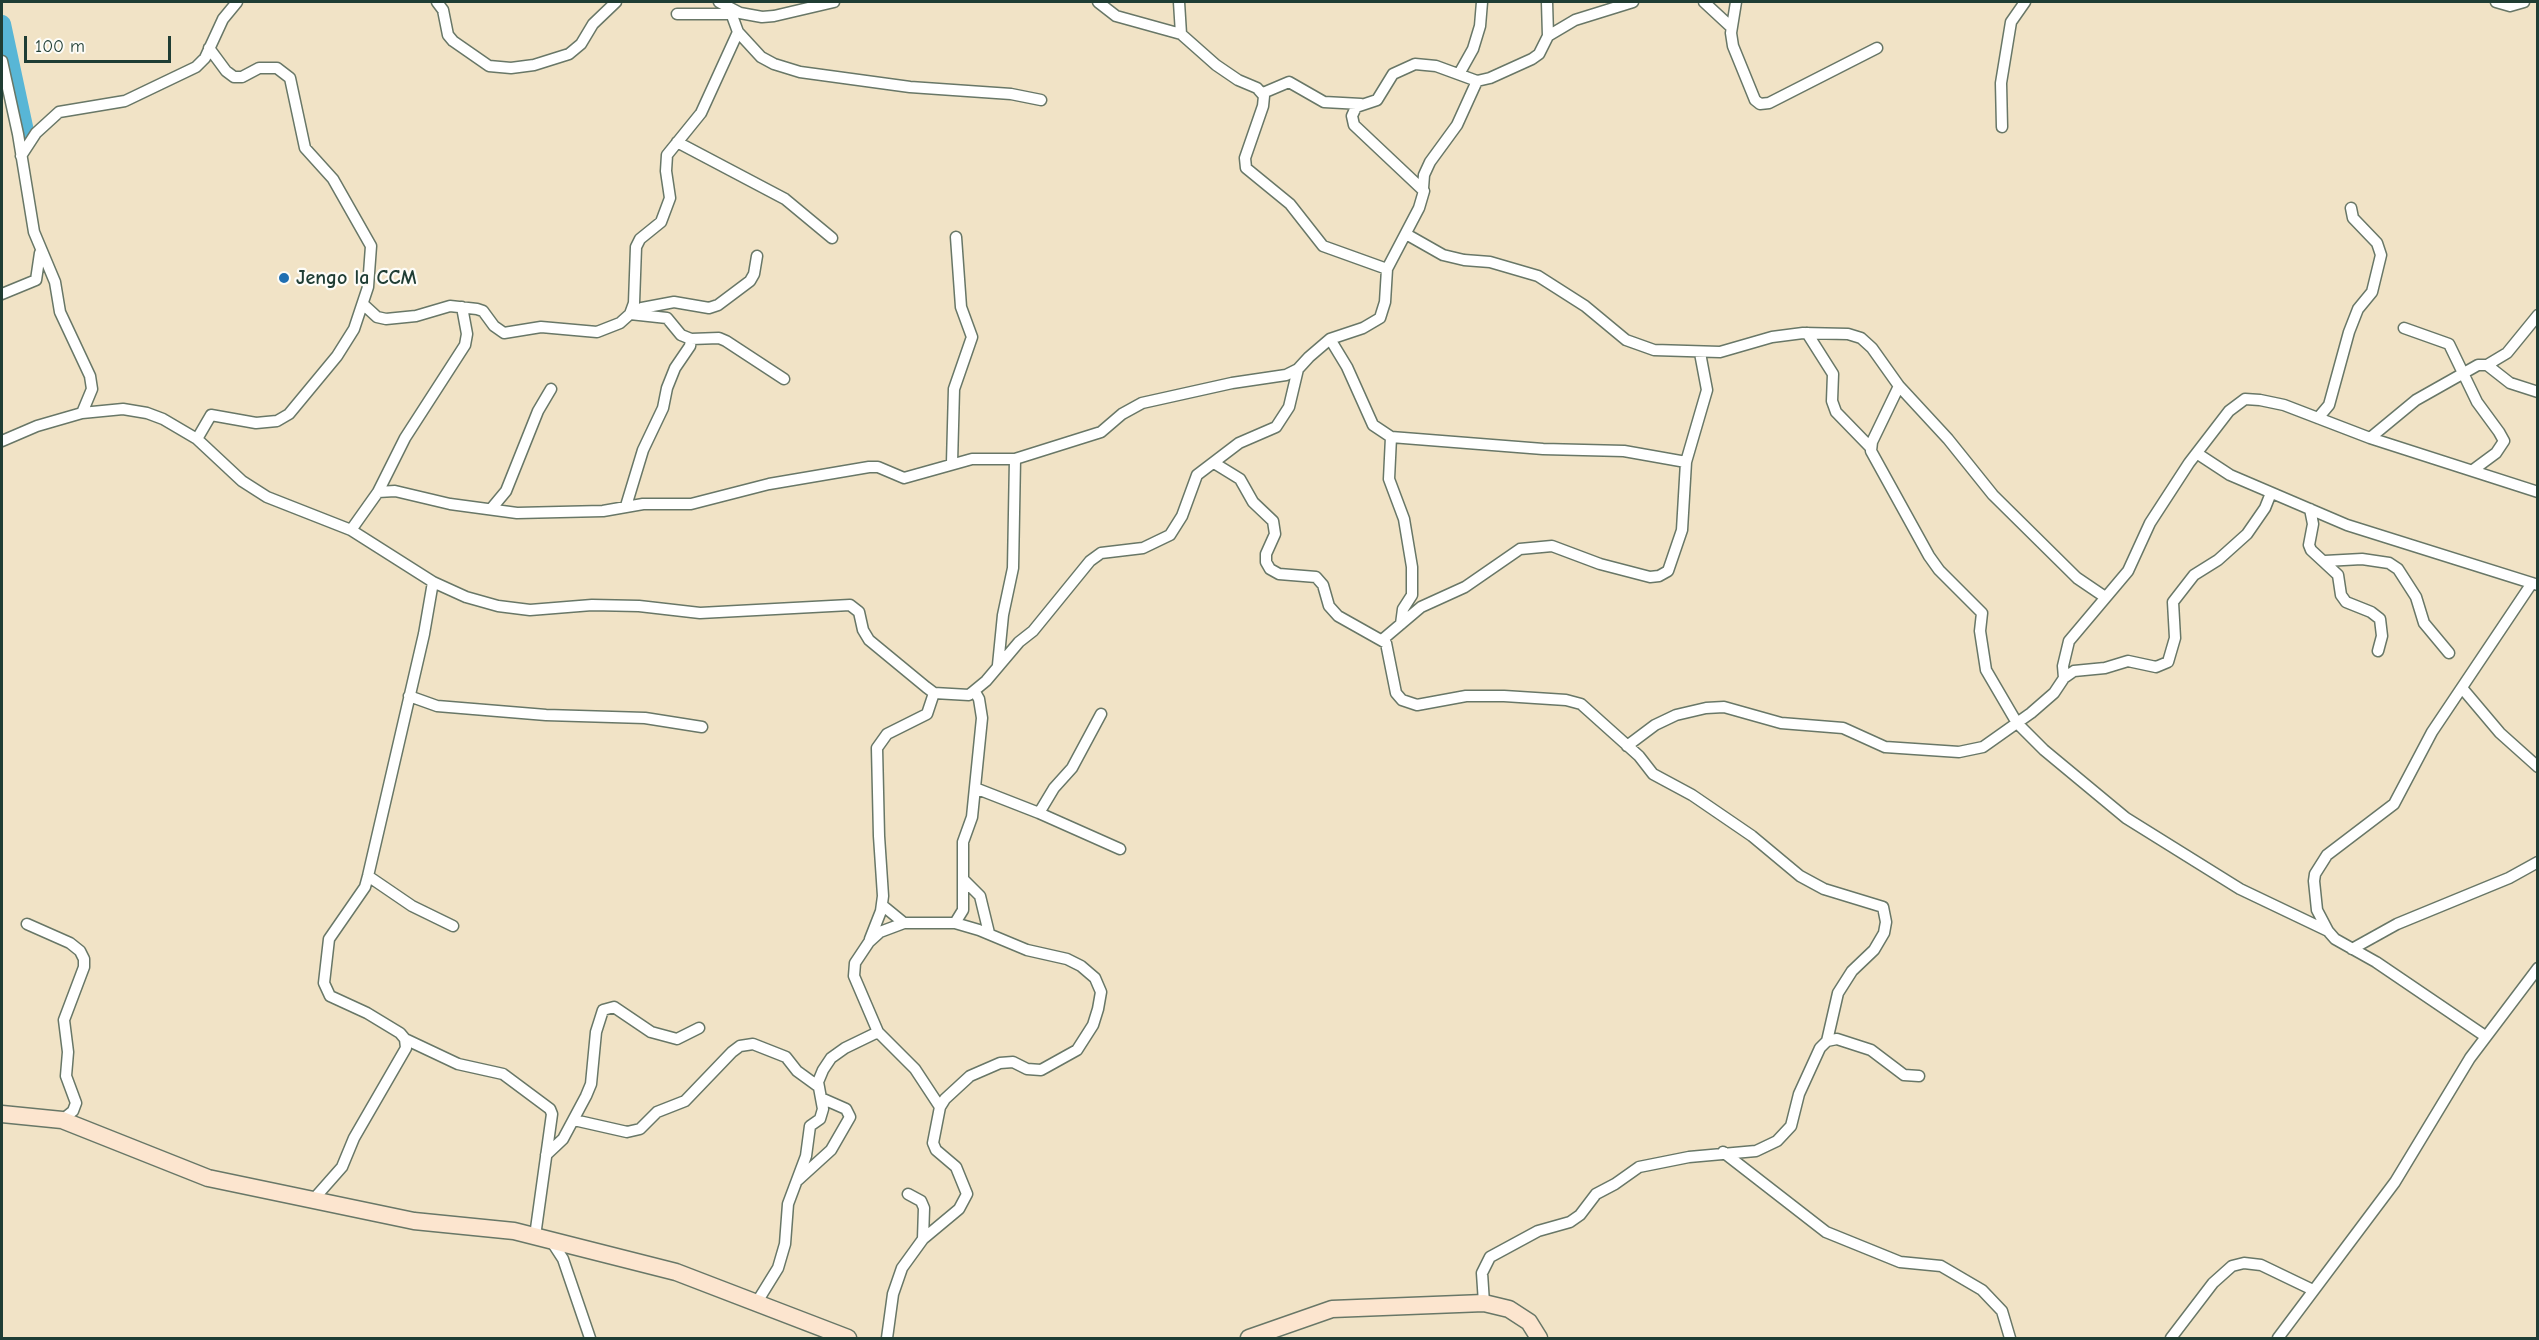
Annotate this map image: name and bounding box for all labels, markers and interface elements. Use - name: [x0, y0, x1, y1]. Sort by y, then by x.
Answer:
- scale bar: [27, 24, 174, 62]
- text: 100 m: [35, 36, 85, 57]
- place label: Jengo la CCM: [296, 266, 417, 290]
- marker: Jengo la CCM: [277, 271, 291, 285]

